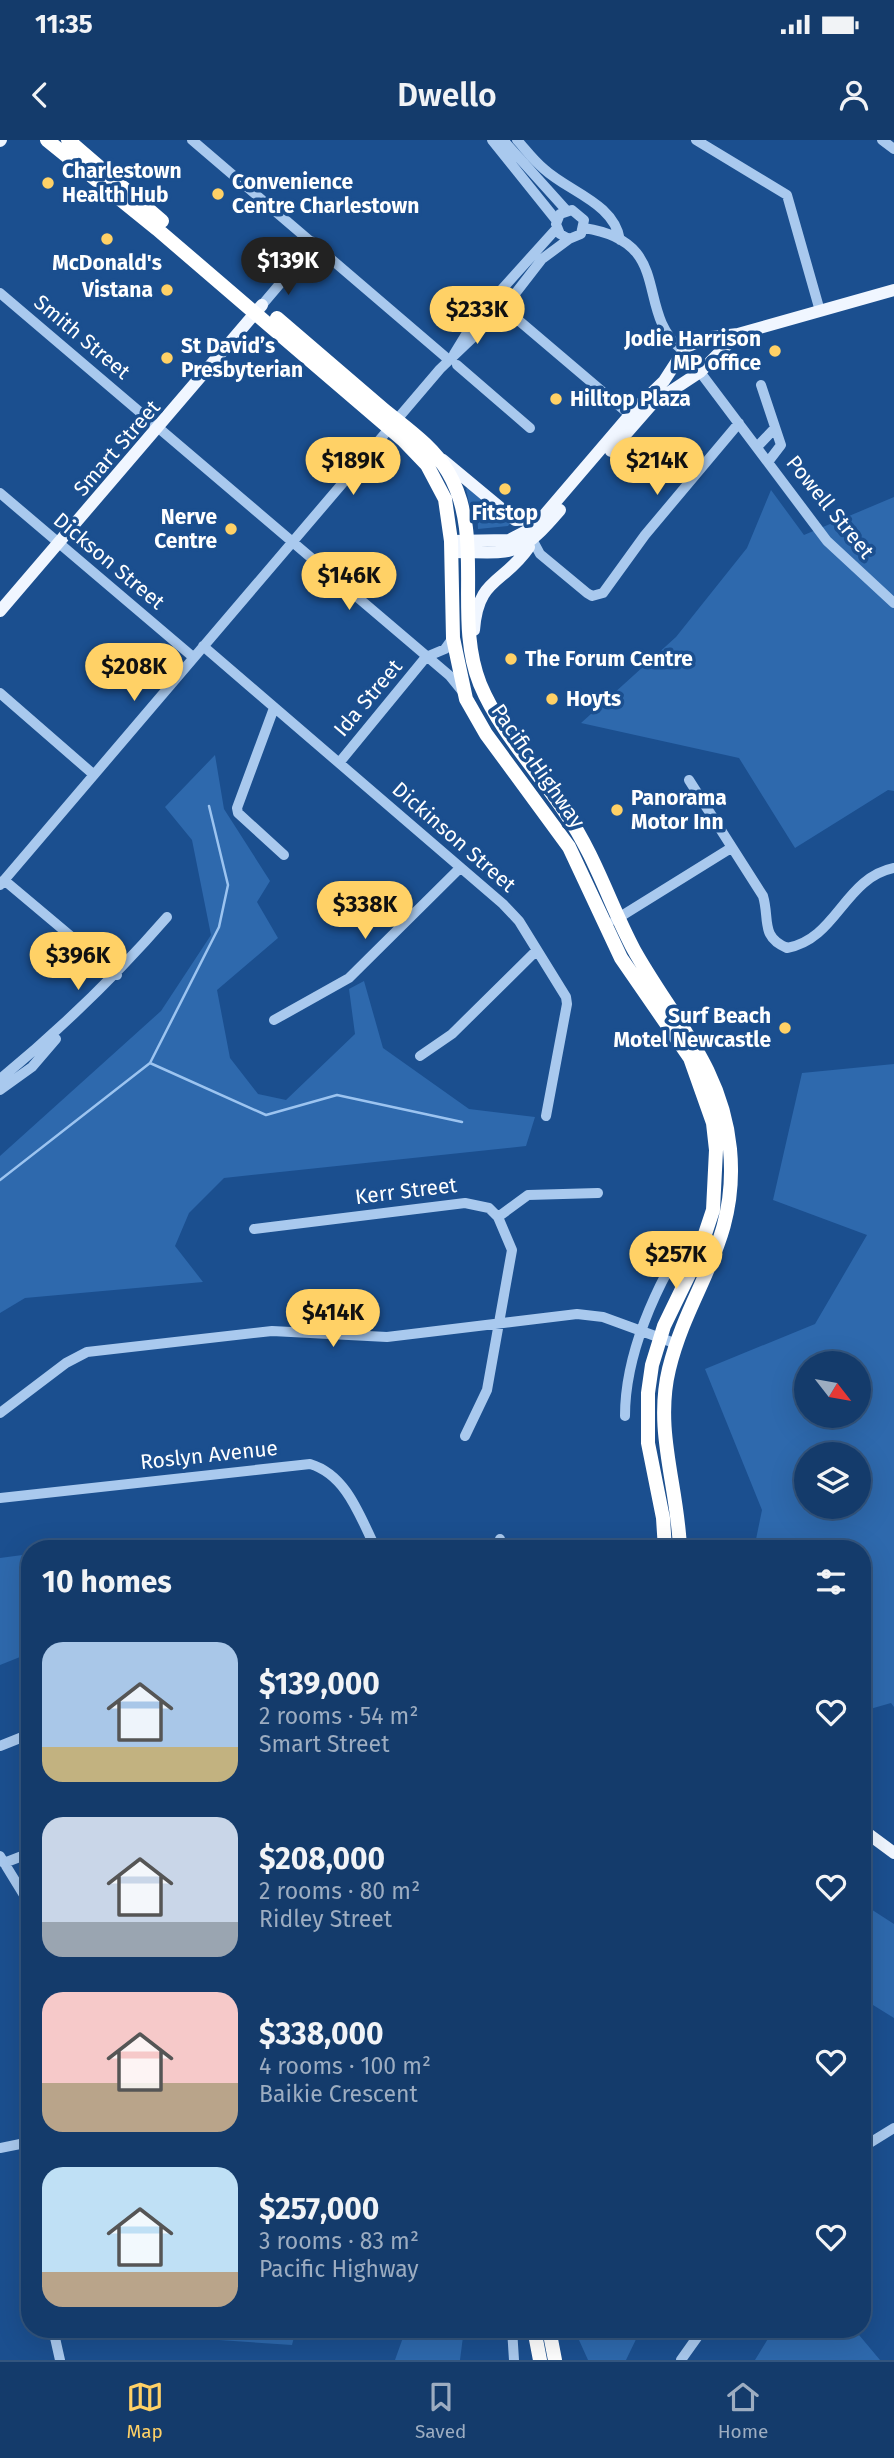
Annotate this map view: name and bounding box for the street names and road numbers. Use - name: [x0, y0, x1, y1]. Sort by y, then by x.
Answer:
- street label: Smith Street: [29, 289, 136, 385]
- street label: Smart Street: [68, 394, 166, 501]
- street label: Powell Street: [781, 450, 880, 564]
- street label: Dickson Street: [48, 507, 170, 615]
- street label: Ida Street: [328, 654, 408, 742]
- street label: Pacific Highway: [486, 699, 591, 834]
- street label: Dickinson Street: [387, 776, 521, 898]
- street label: Kerr Street: [354, 1172, 459, 1210]
- street label: Roslyn Avenue: [139, 1435, 279, 1475]

